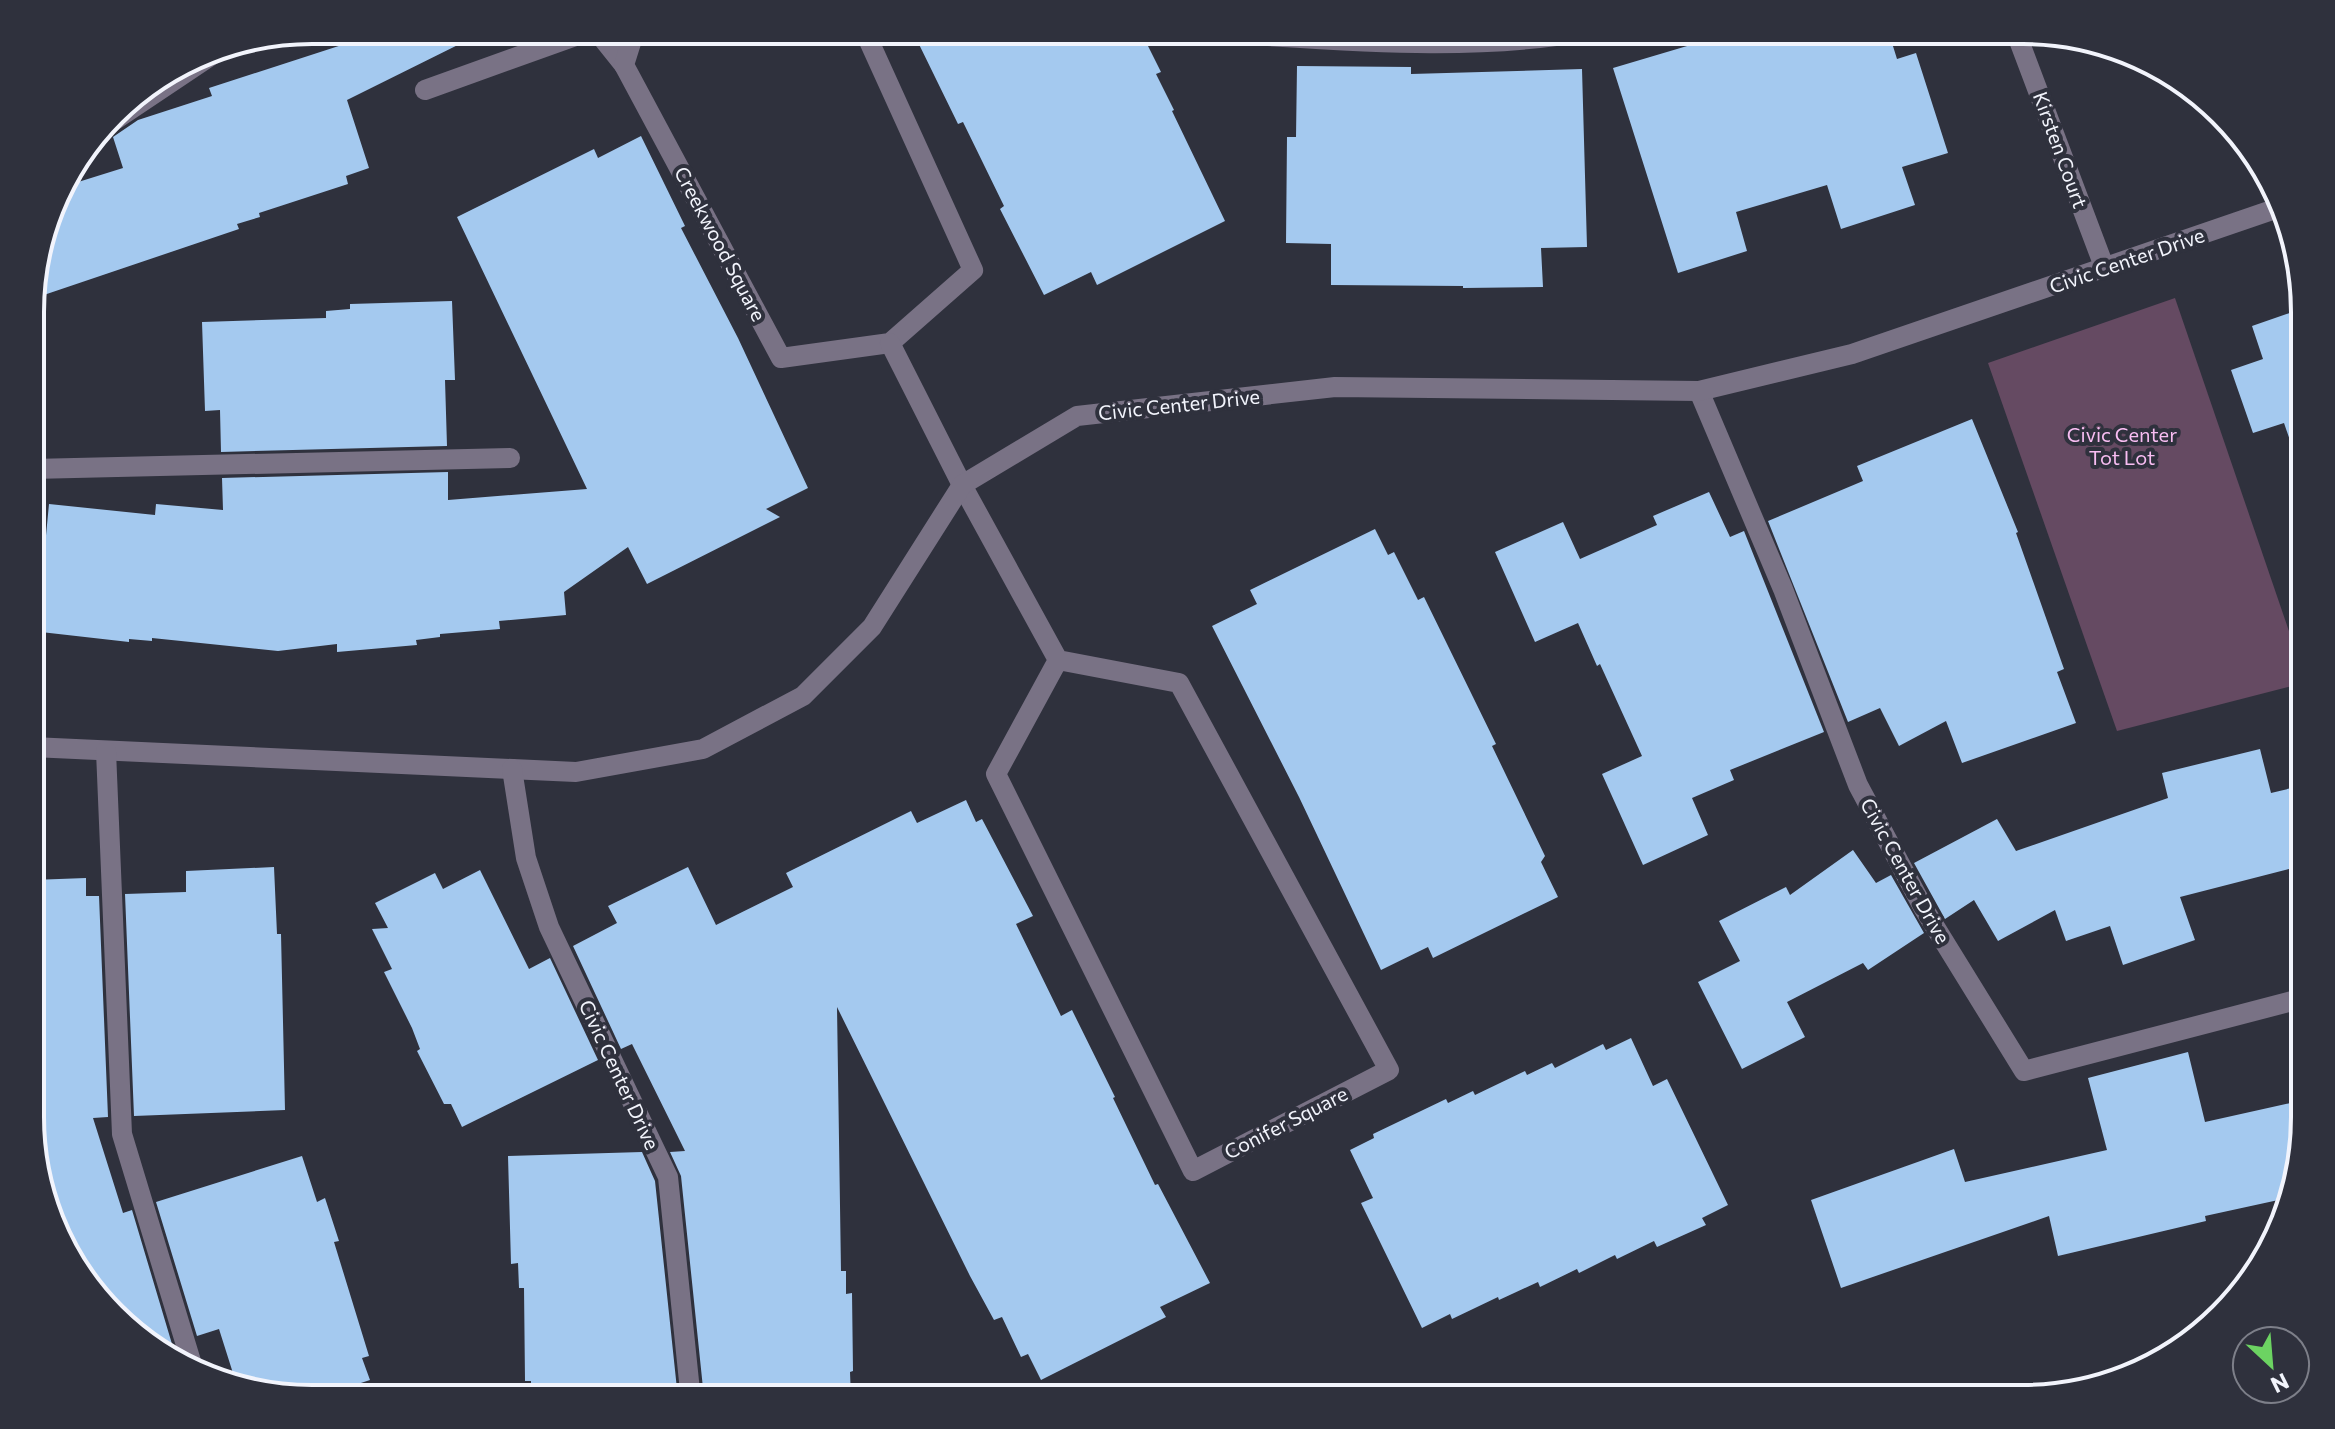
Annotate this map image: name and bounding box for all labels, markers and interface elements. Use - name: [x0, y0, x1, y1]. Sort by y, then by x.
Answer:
- street label: Kirsten Court: [2029, 88, 2093, 211]
- street label: Creekwood Square: [670, 162, 772, 325]
- street label: Civic Center Drive: [2046, 222, 2207, 298]
- street label: Civic Center Drive: [1097, 384, 1261, 424]
- park label: Civic Center Tot Lot: [2067, 422, 2177, 469]
- street label: Civic Center Drive: [1856, 794, 1956, 947]
- street label: Civic Center Drive: [575, 996, 665, 1153]
- street label: Conifer Square: [1220, 1081, 1351, 1164]
- north arrow: [2231, 1325, 2311, 1405]
- text: N: [2267, 1368, 2293, 1399]

